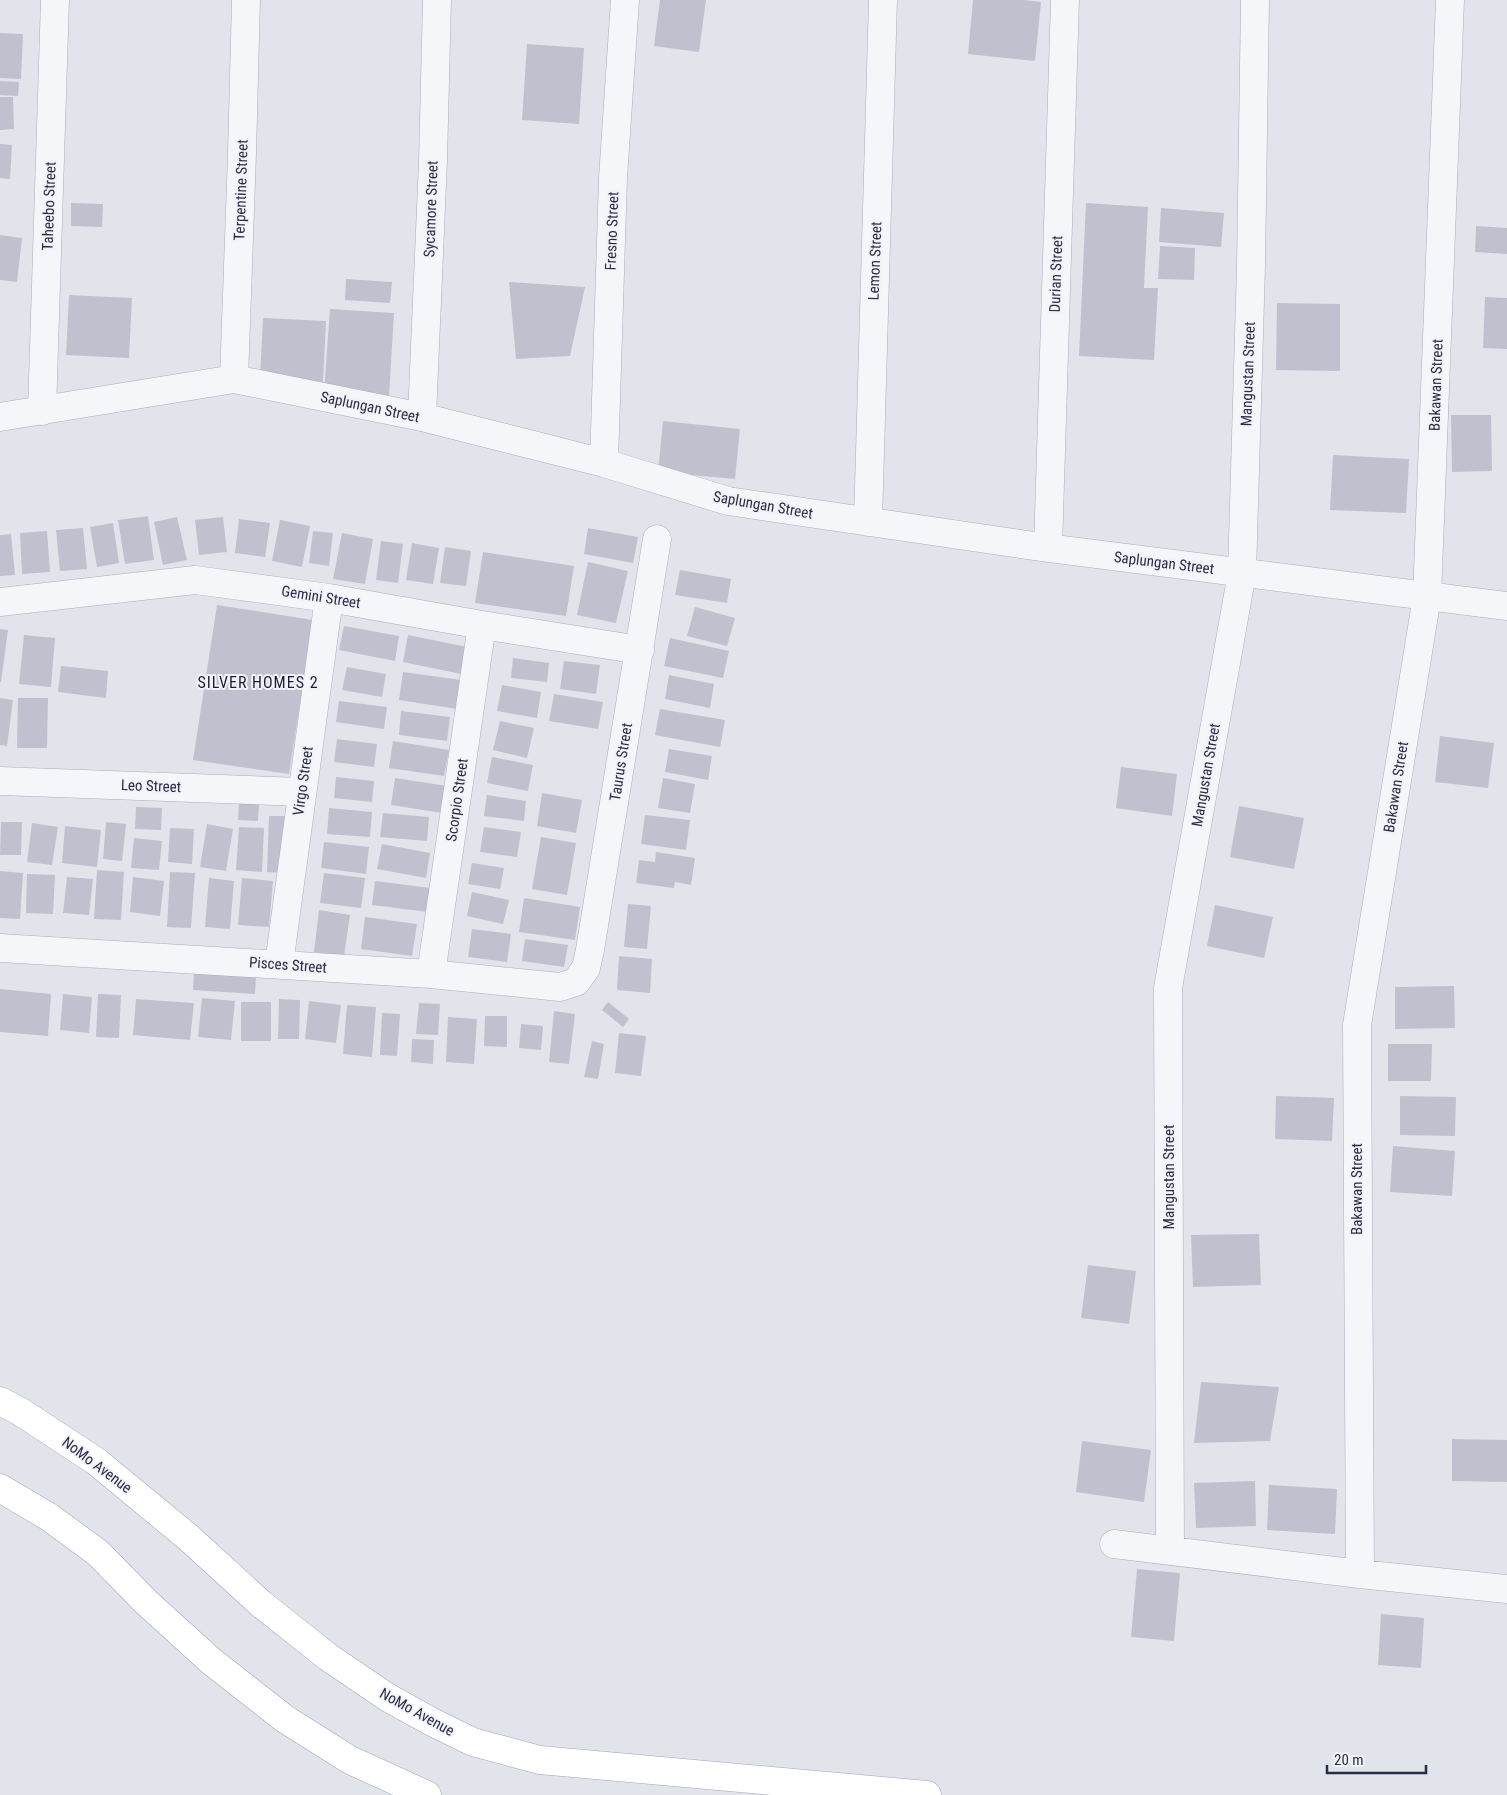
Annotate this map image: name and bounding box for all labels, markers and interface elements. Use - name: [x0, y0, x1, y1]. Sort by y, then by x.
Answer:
- street label: Terpentine Street: [230, 139, 252, 241]
- street label: Sycamore Street: [420, 160, 442, 258]
- street label: Taheebo Street: [38, 161, 60, 251]
- street label: Fresno Street: [602, 191, 622, 271]
- street label: Lemon Street: [865, 221, 885, 301]
- street label: Durian Street: [1046, 235, 1066, 313]
- street label: Mangustan Street: [1237, 321, 1259, 427]
- street label: Bakawan Street: [1425, 339, 1447, 431]
- street label: Saplungan Street: [319, 388, 421, 426]
- street label: Saplungan Street: [712, 487, 814, 523]
- street label: Saplungan Street: [1113, 548, 1215, 578]
- street label: Gemini Street: [280, 582, 362, 612]
- district label: SILVER HOMES 2: [197, 673, 319, 692]
- street label: Taurus Street: [606, 722, 636, 802]
- street label: Mangustan Street: [1188, 722, 1224, 828]
- street label: Bakawan Street: [1380, 740, 1412, 834]
- street label: Virgo Street: [289, 745, 317, 817]
- street label: Scorpio Street: [442, 757, 472, 843]
- street label: Leo Street: [121, 776, 181, 796]
- street label: Pisces Street: [248, 953, 328, 977]
- street label: Mangustan Street: [1160, 1125, 1178, 1229]
- street label: Bakawan Street: [1348, 1143, 1366, 1235]
- street label: NoMo Avenue: [59, 1433, 135, 1497]
- street label: NoMo Avenue: [377, 1684, 457, 1740]
- scale bar: [1327, 1742, 1426, 1774]
- text: 20 m: [1334, 1751, 1364, 1769]

